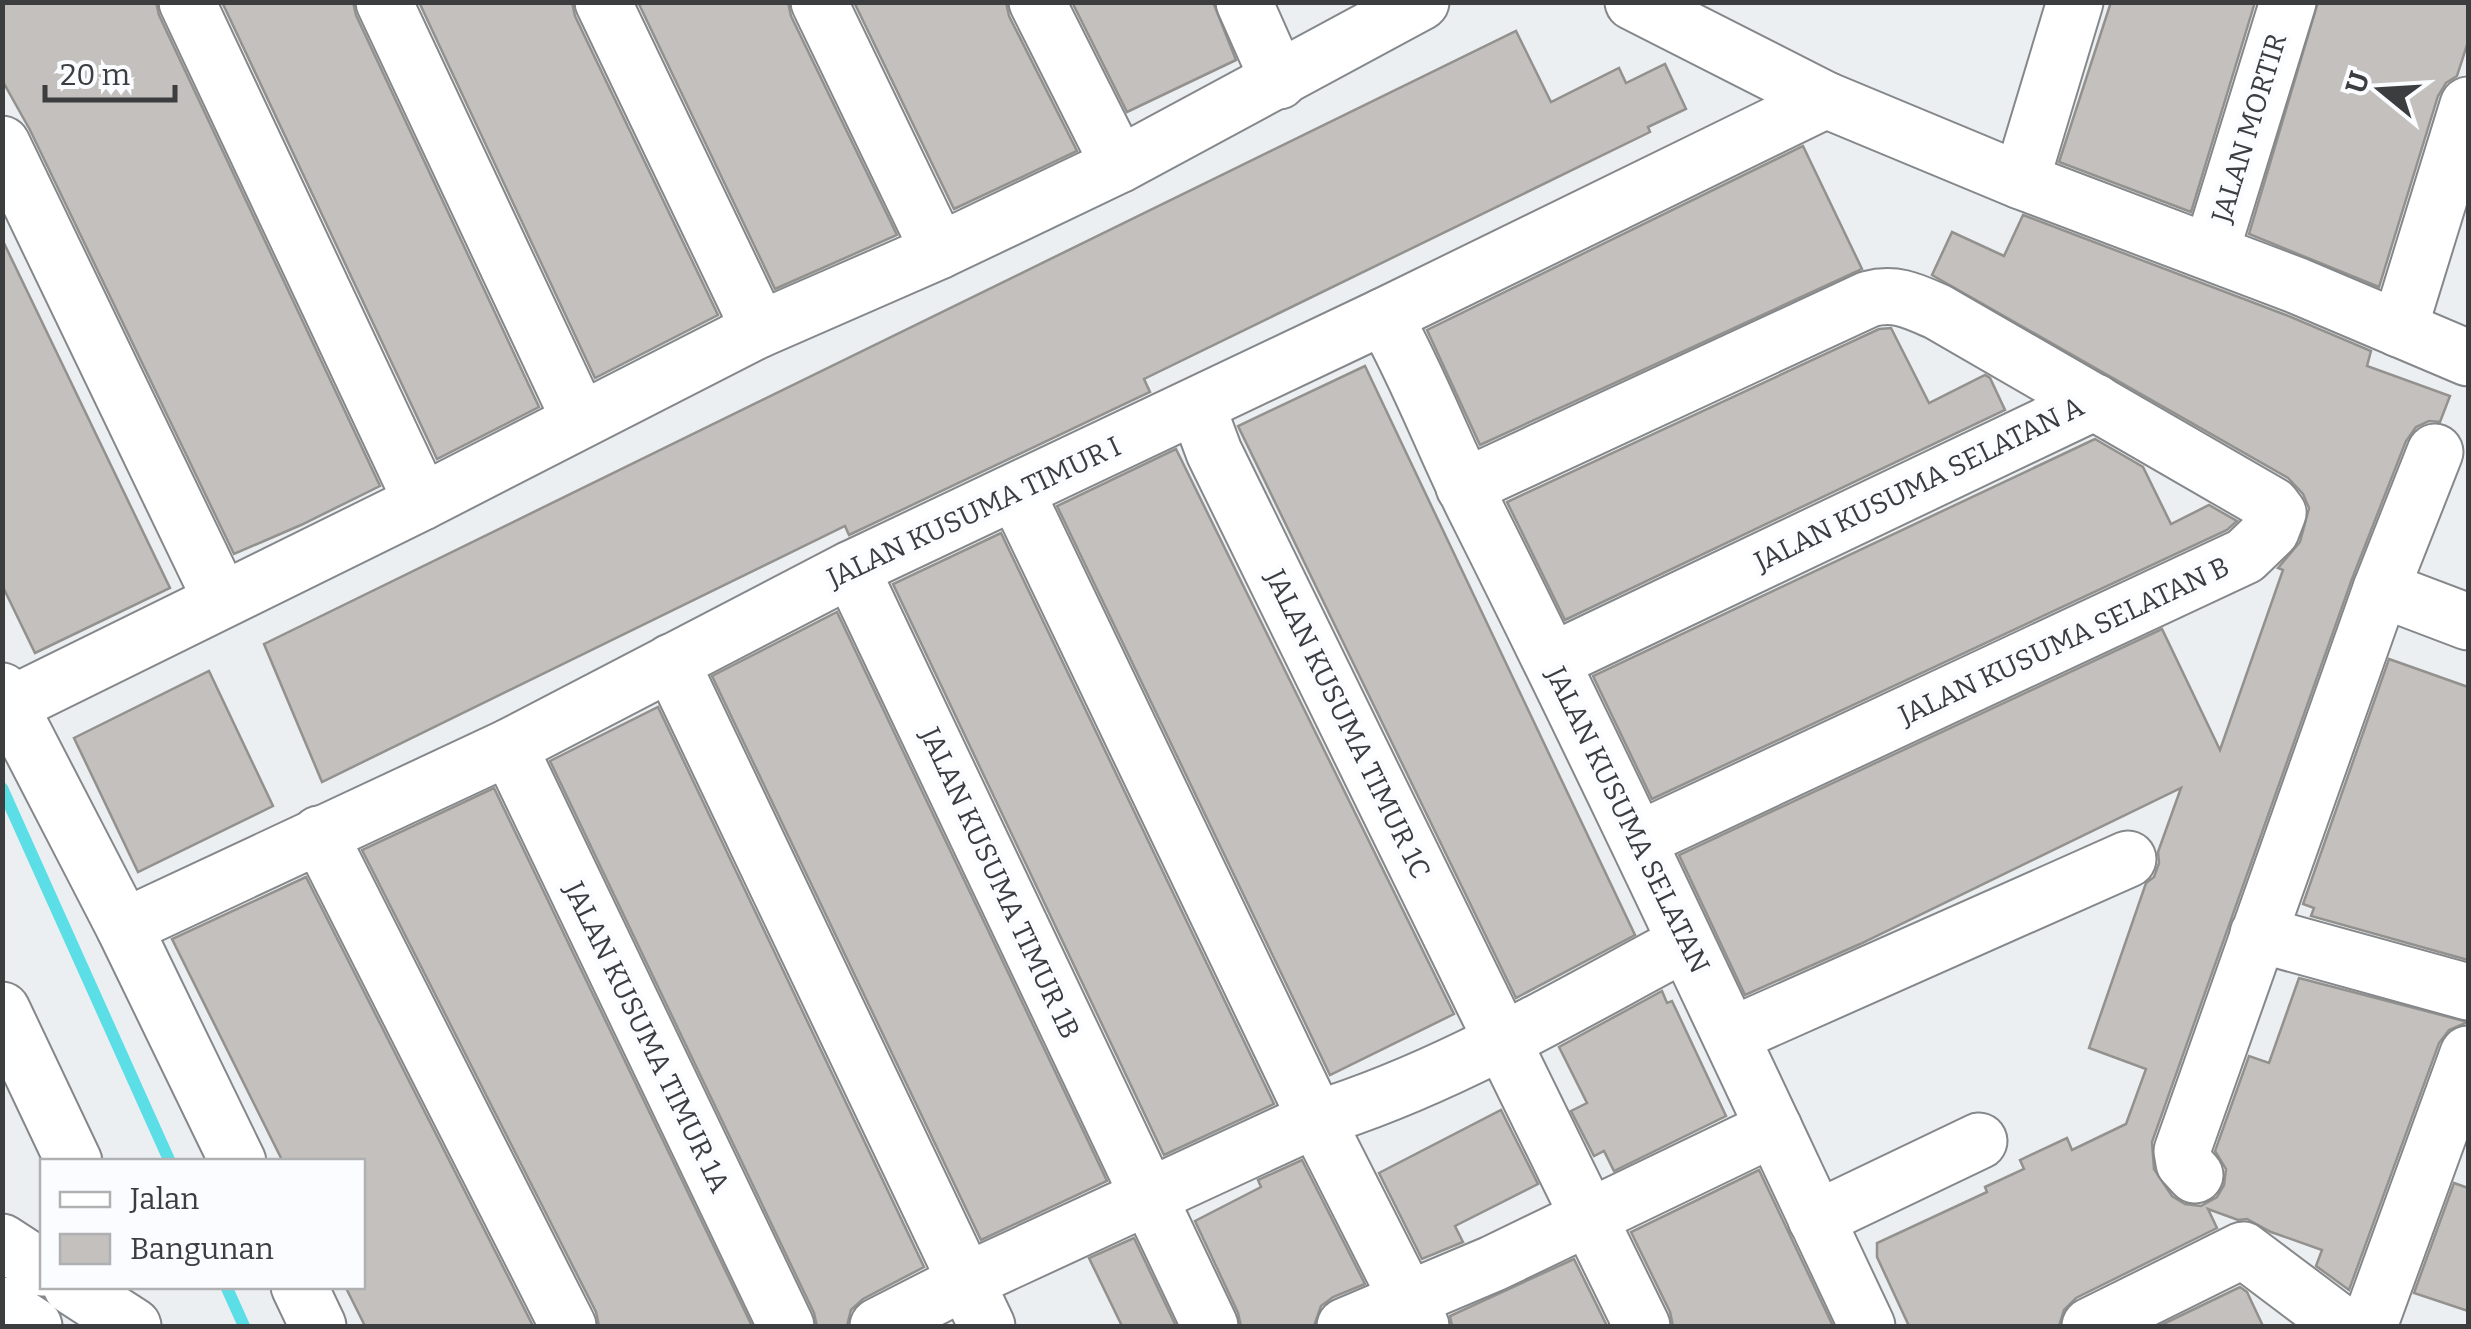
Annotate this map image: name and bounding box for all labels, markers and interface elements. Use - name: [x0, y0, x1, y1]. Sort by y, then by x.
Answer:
- street label: JALAN MORTIR: [2204, 29, 2293, 228]
- scale bar: [45, 40, 175, 102]
- north arrow: [2331, 40, 2431, 140]
- text: 20 m: [60, 57, 131, 93]
- text: U: [2339, 67, 2377, 97]
- street label: JALAN KUSUMA SELATAN A: [1748, 390, 2089, 579]
- street label: JALAN KUSUMA TIMUR I: [821, 429, 1126, 595]
- street label: JALAN KUSUMA SELATAN B: [1893, 550, 2234, 733]
- street label: JALAN KUSUMA TIMUR 1C: [1258, 563, 1437, 884]
- street label: JALAN KUSUMA SELATAN: [1539, 661, 1717, 979]
- street label: JALAN KUSUMA TIMUR 1B: [913, 721, 1087, 1044]
- street label: JALAN KUSUMA TIMUR 1A: [557, 875, 737, 1198]
- legend: [40, 1159, 365, 1289]
- text: Jalan: [129, 1181, 199, 1217]
- text: Bangunan: [130, 1231, 274, 1267]

